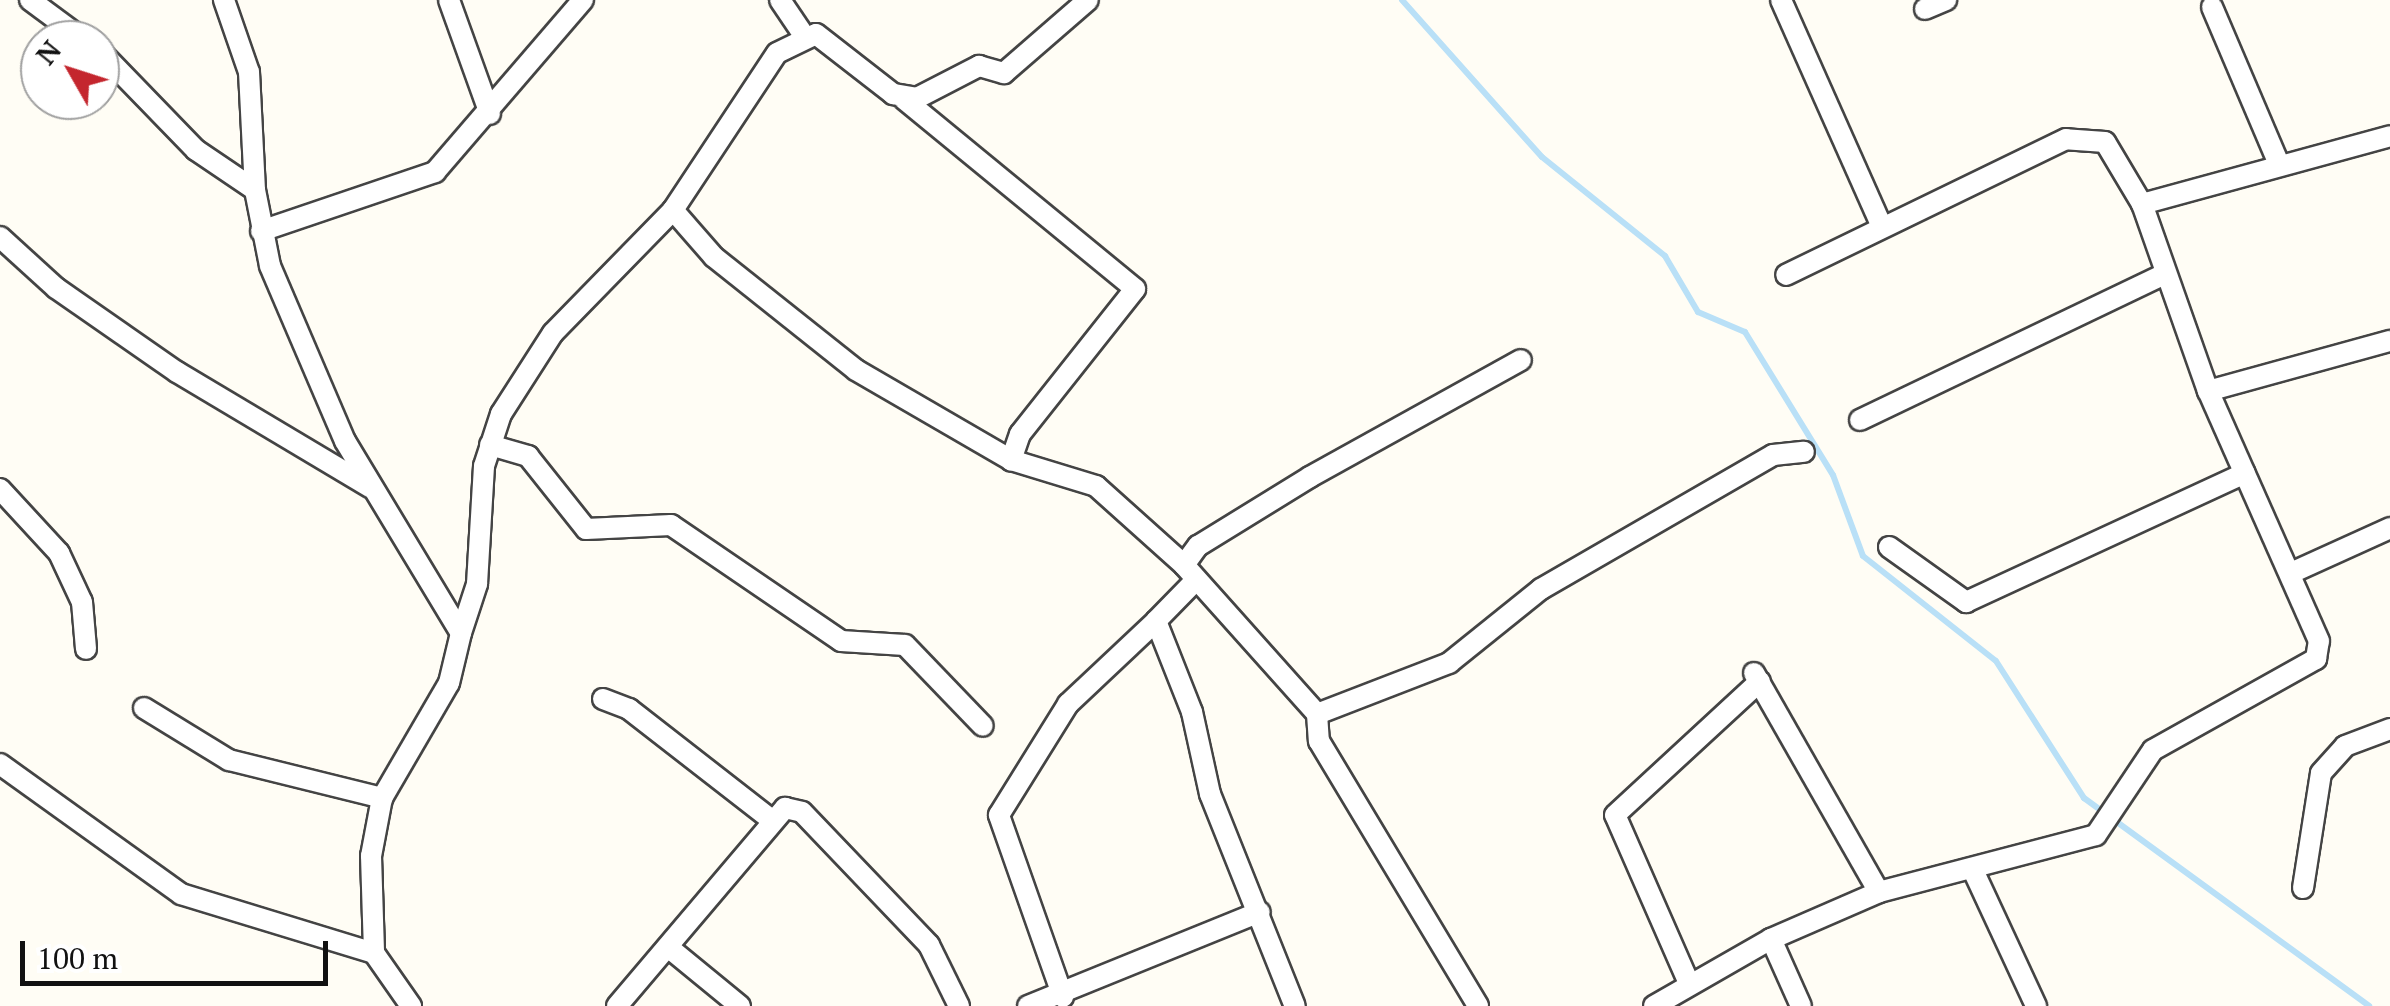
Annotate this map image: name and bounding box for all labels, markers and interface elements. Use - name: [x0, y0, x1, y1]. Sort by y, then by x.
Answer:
- north arrow: [20, 20, 120, 120]
- text: N: [27, 32, 69, 72]
- scale bar: [25, 921, 332, 983]
- text: 100 m: [37, 938, 118, 978]

